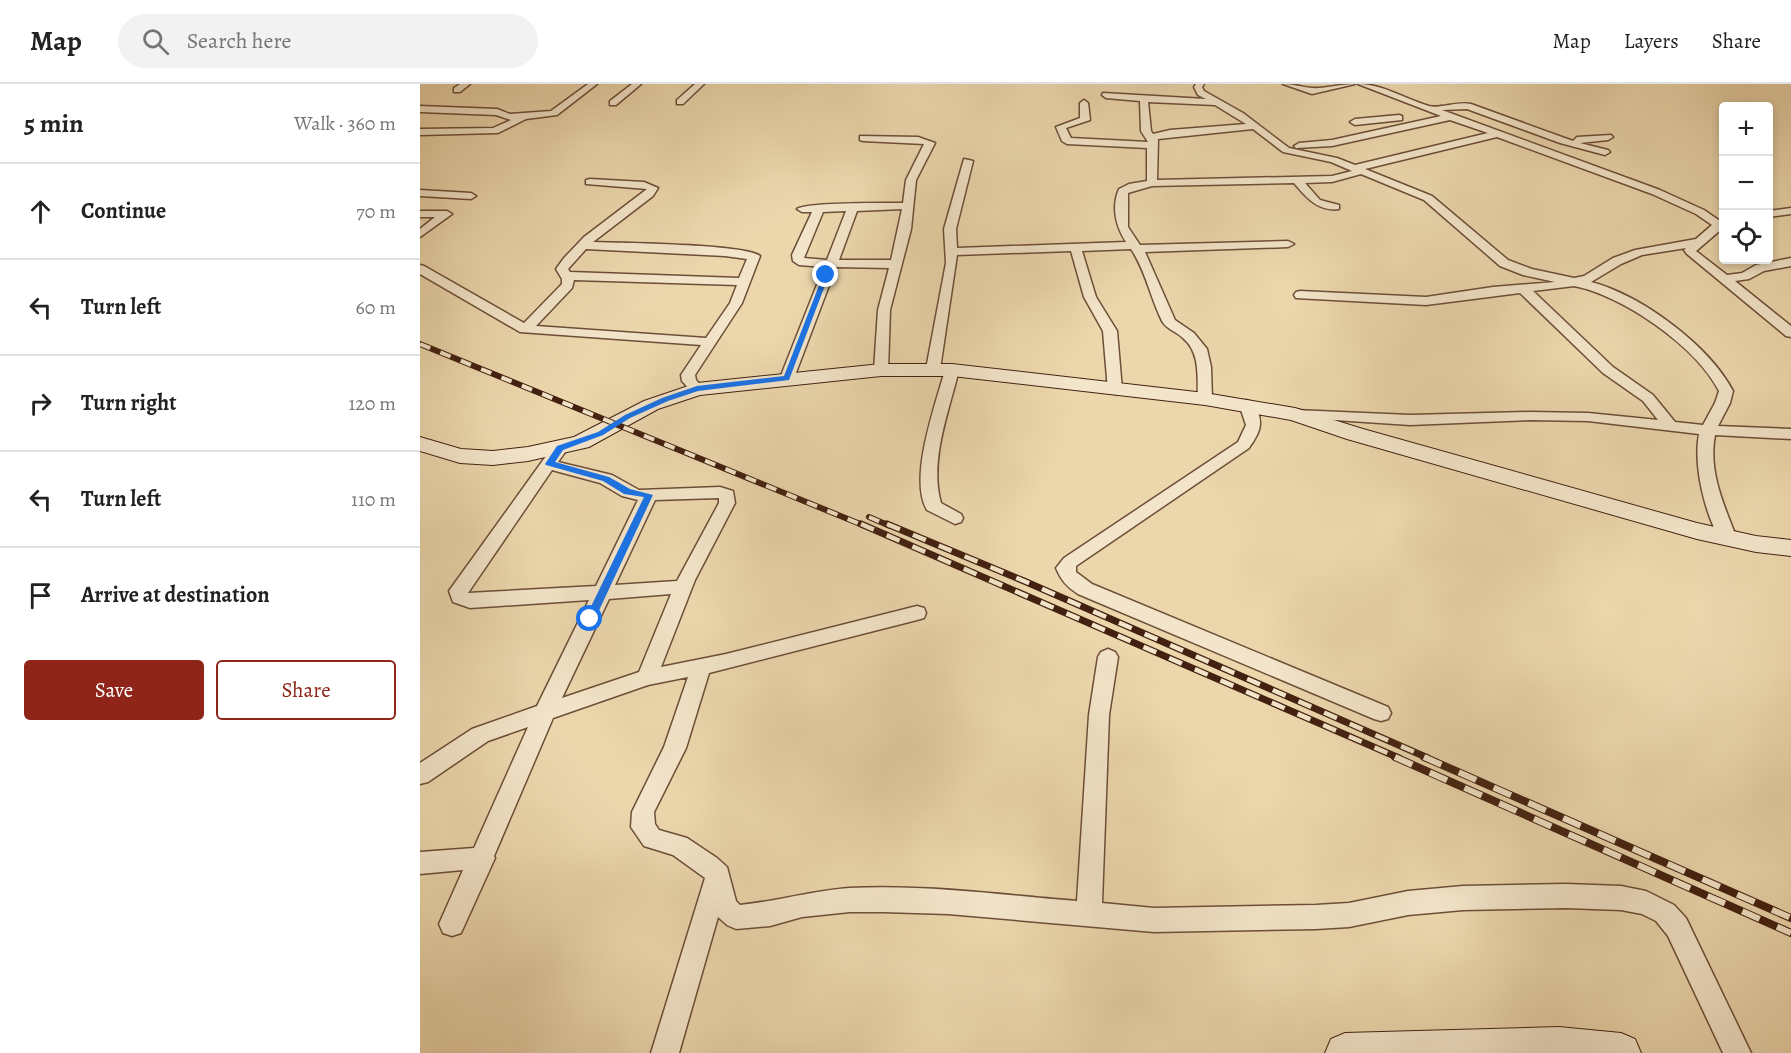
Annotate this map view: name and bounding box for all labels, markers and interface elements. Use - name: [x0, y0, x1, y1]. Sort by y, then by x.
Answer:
- search box: [118, 14, 538, 68]
- text: Map: [30, 22, 82, 60]
- icon: search: [139, 25, 172, 58]
- text: Search here: [187, 26, 291, 56]
- text: Map: [1552, 27, 1591, 55]
- text: Layers: [1624, 27, 1679, 55]
- text: Share: [1712, 27, 1761, 55]
- map controls: [1719, 102, 1773, 264]
- button: +: [1719, 102, 1773, 156]
- text: 5 min: [24, 106, 84, 141]
- text: Walk · 360 m: [294, 110, 396, 137]
- button: −: [1719, 156, 1773, 210]
- icon: ahead: [24, 195, 57, 228]
- text: Continue: [81, 196, 166, 226]
- text: 70 m: [356, 198, 396, 225]
- button: locate: [1719, 210, 1773, 264]
- route end: [812, 261, 838, 287]
- icon: left: [24, 291, 57, 324]
- text: Turn left: [81, 292, 161, 322]
- text: 60 m: [356, 294, 396, 321]
- icon: right: [24, 387, 57, 420]
- text: Turn right: [81, 388, 177, 418]
- text: 120 m: [348, 390, 396, 417]
- icon: left: [24, 483, 57, 516]
- text: Turn left: [81, 484, 161, 514]
- text: 110 m: [351, 486, 396, 513]
- icon: arrive: [24, 579, 57, 612]
- text: Arrive at destination: [81, 580, 270, 610]
- route start: [576, 605, 602, 631]
- button: Save: [24, 660, 204, 720]
- button: Share: [216, 660, 396, 720]

